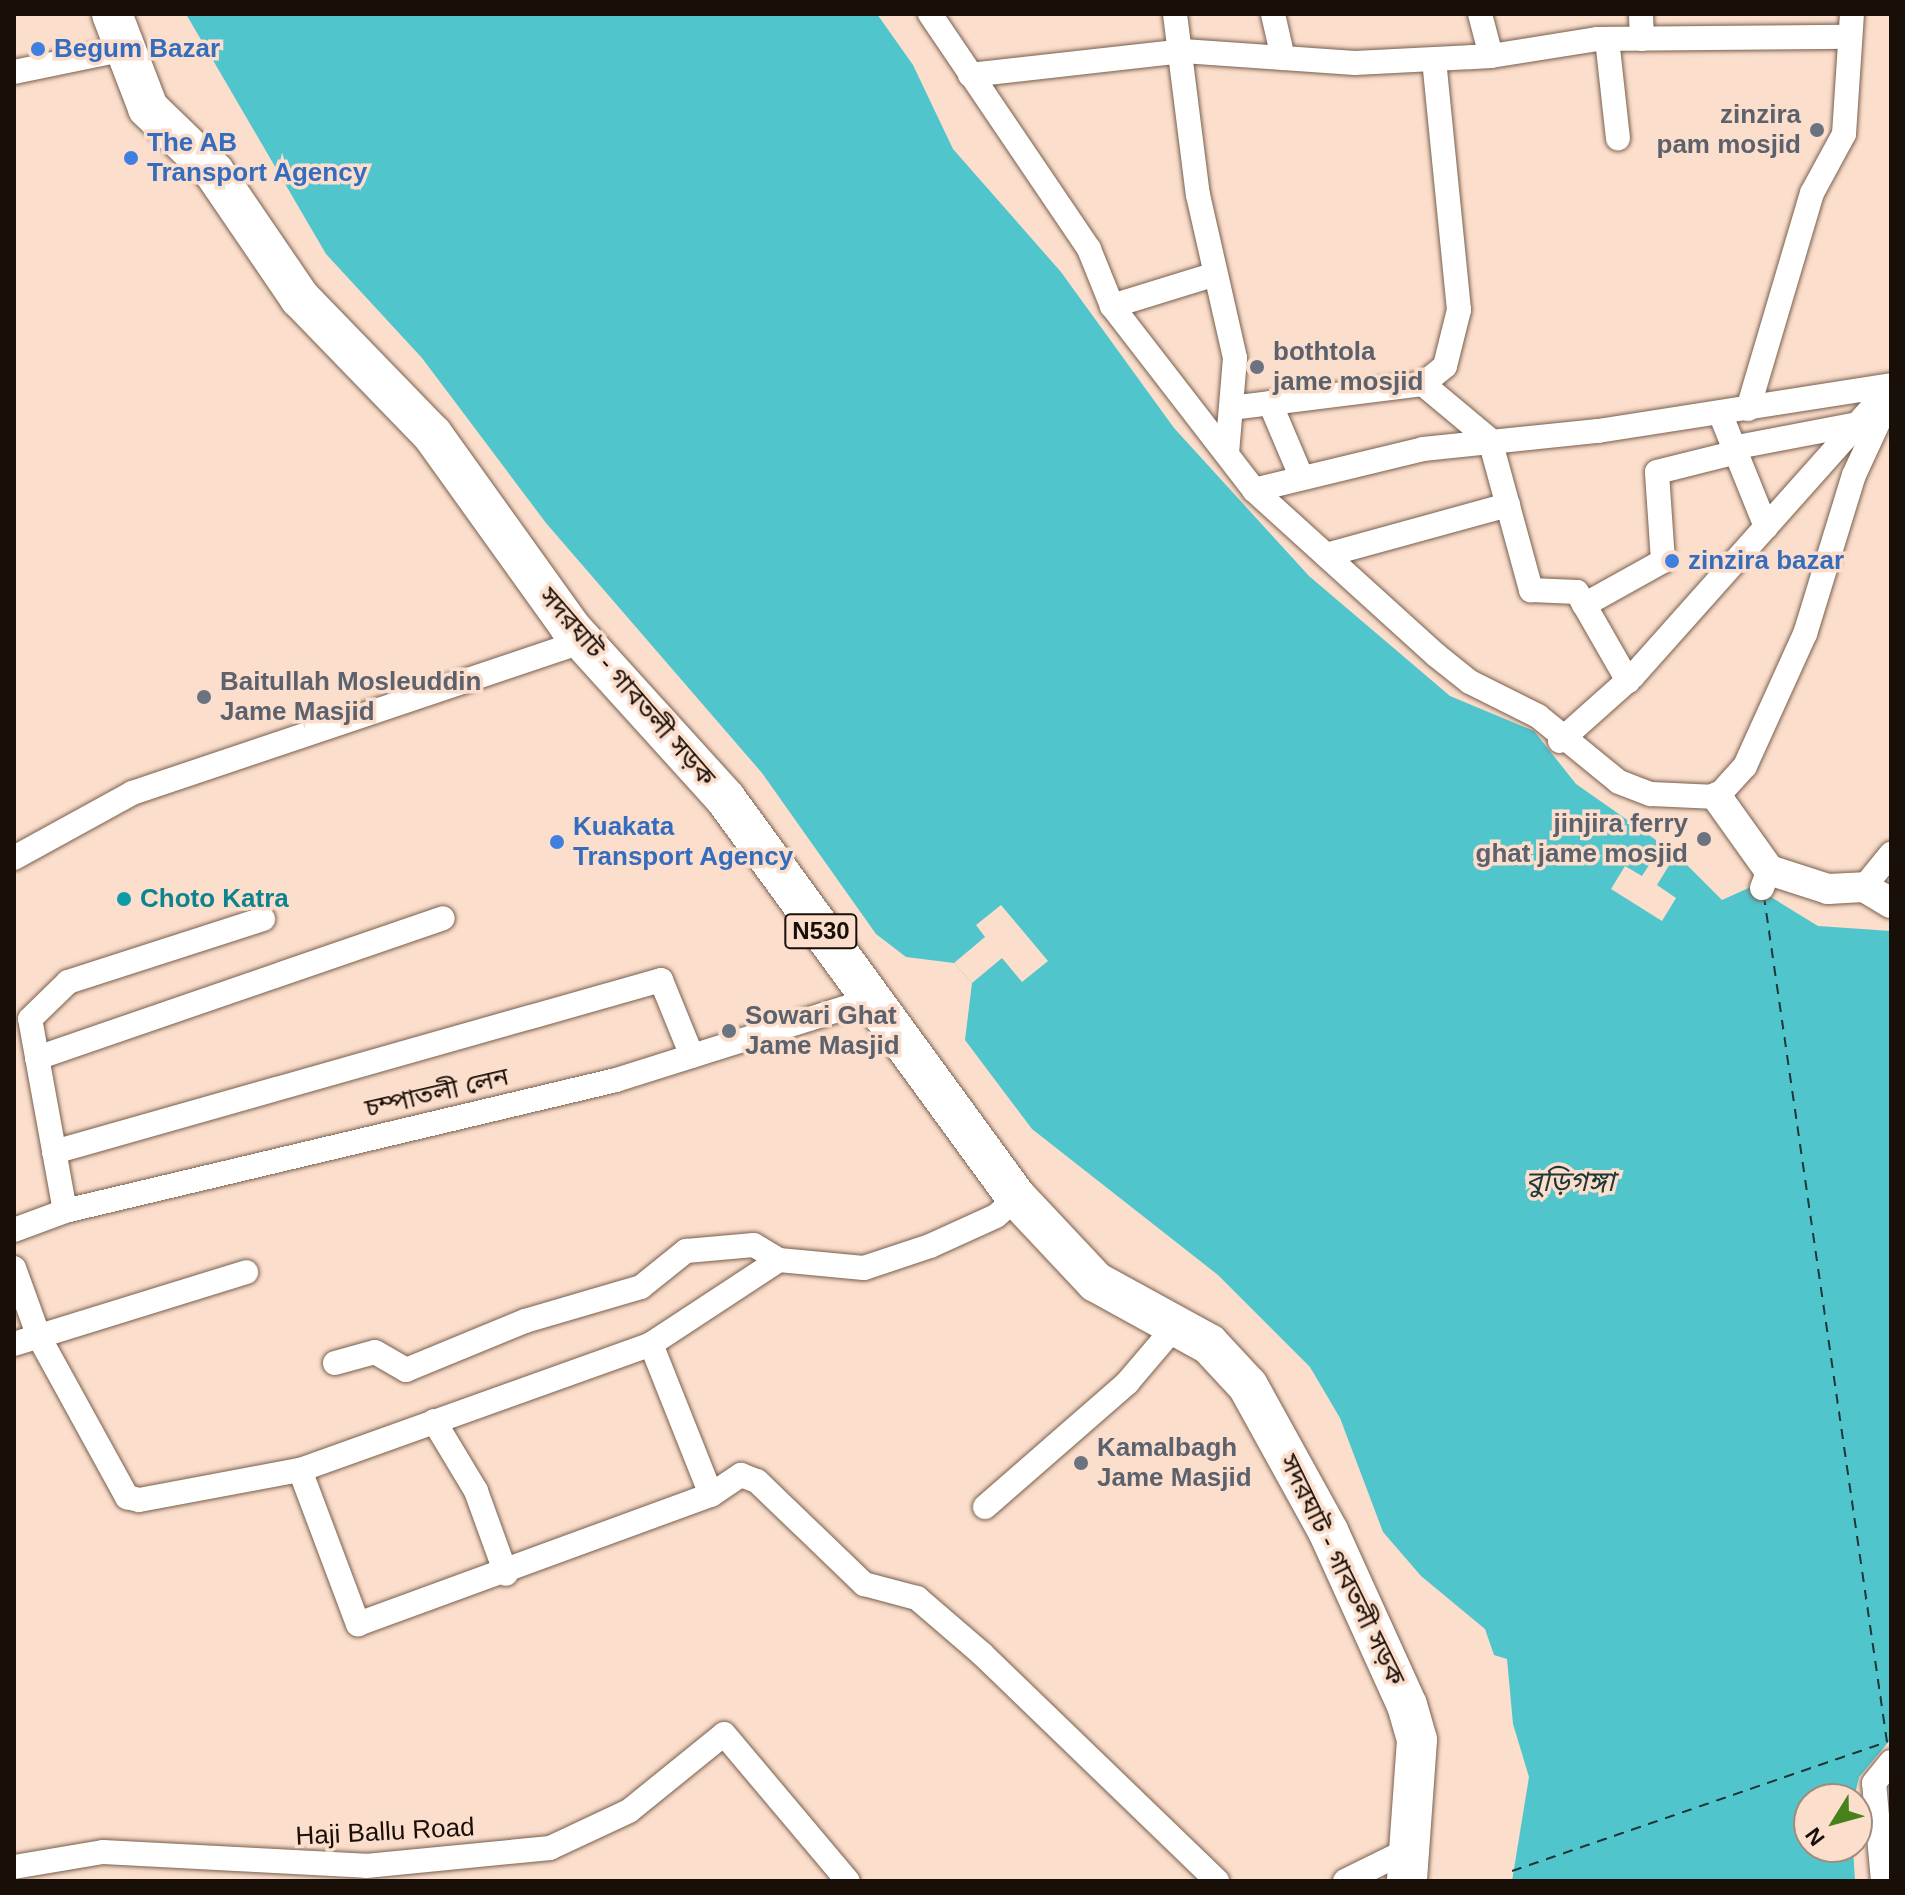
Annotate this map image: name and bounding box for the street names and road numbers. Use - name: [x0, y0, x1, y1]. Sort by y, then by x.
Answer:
- street label: সদরঘাট - গাবতলী সড়ক: [532, 581, 722, 793]
- road number: N530: [783, 911, 859, 951]
- street label: চম্পাতলী লেন: [362, 1061, 512, 1125]
- street label: সদরঘাট - গাবতলী সড়ক: [1273, 1450, 1411, 1690]
- street label: Haji Ballu Road: [295, 1812, 475, 1852]

